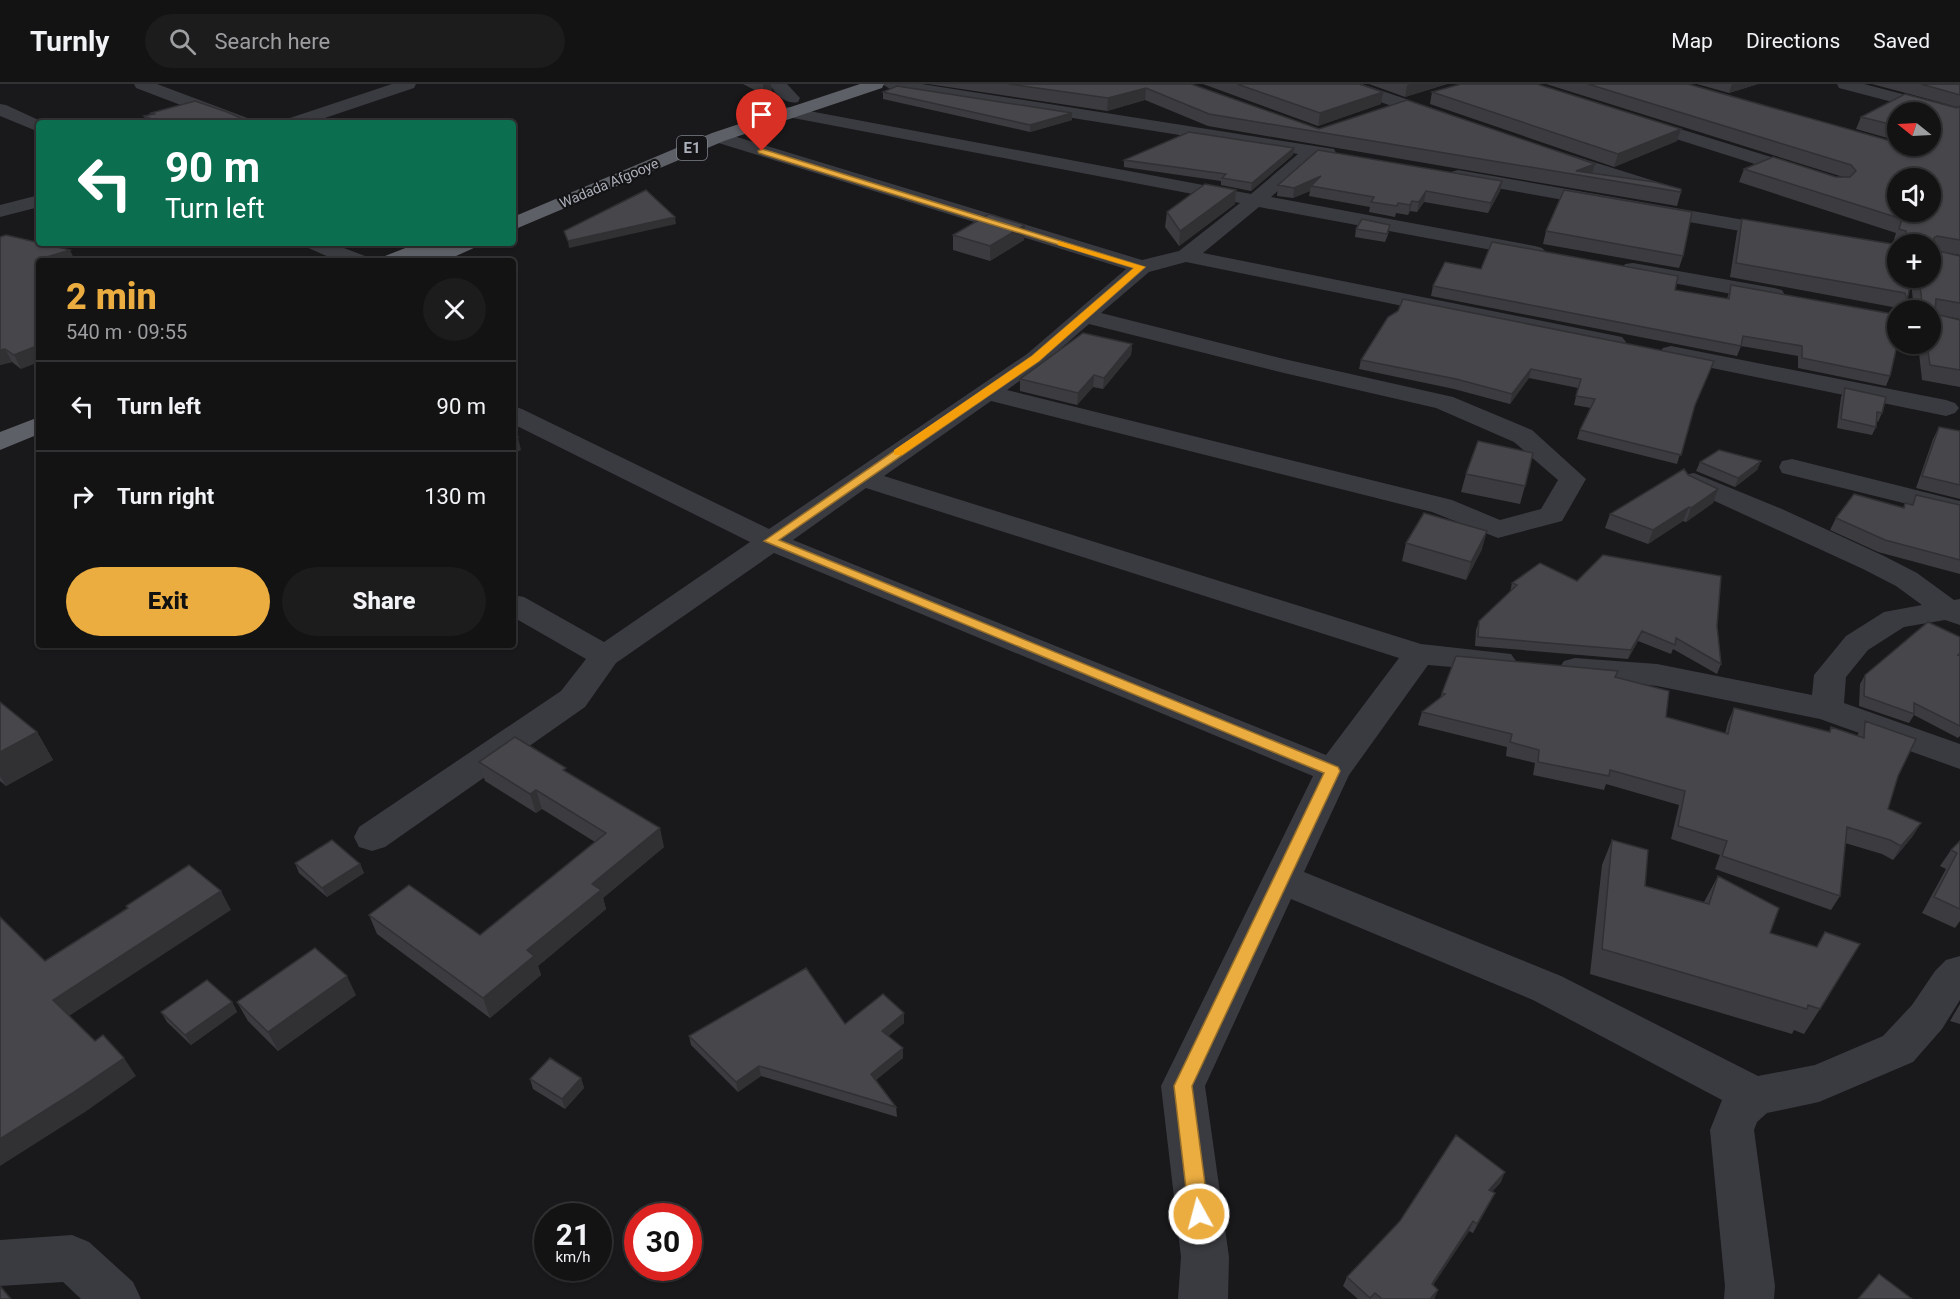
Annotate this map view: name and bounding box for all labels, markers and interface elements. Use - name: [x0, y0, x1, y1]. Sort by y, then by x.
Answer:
- search box: [145, 14, 565, 68]
- text: Turnly: [30, 25, 109, 58]
- icon: search: [166, 25, 199, 58]
- text: Search here: [214, 29, 330, 54]
- text: Map: [1671, 29, 1713, 53]
- text: Directions: [1746, 29, 1840, 53]
- text: Saved: [1873, 29, 1930, 53]
- pin: [736, 89, 787, 151]
- icon: arrive: [745, 98, 778, 131]
- north arrow: [1887, 102, 1941, 156]
- map controls: [1887, 102, 1941, 354]
- road number: E1: [677, 136, 707, 160]
- text: 90 m: [165, 143, 260, 192]
- icon: left: [66, 144, 144, 222]
- street label: Wadada Afgooye: [557, 155, 661, 211]
- button: sound: [1887, 168, 1941, 222]
- text: Turn left: [165, 193, 265, 225]
- button: +: [1887, 234, 1941, 288]
- text: 2 min: [66, 276, 157, 318]
- button: close: [423, 278, 486, 341]
- button: −: [1887, 300, 1941, 354]
- text: 540 m · 09:55: [66, 320, 187, 344]
- icon: left: [66, 390, 99, 423]
- text: Turn left: [117, 394, 201, 419]
- text: 90 m: [437, 394, 486, 419]
- icon: right: [66, 480, 99, 513]
- text: Turn right: [117, 484, 214, 509]
- text: 130 m: [424, 484, 486, 509]
- button: Exit: [66, 567, 270, 636]
- button: Share: [282, 567, 486, 636]
- position arrow: [1167, 1182, 1231, 1246]
- speed limit sign: 30: [624, 1203, 702, 1281]
- text: 21: [556, 1217, 590, 1252]
- text: km/h: [555, 1248, 591, 1266]

